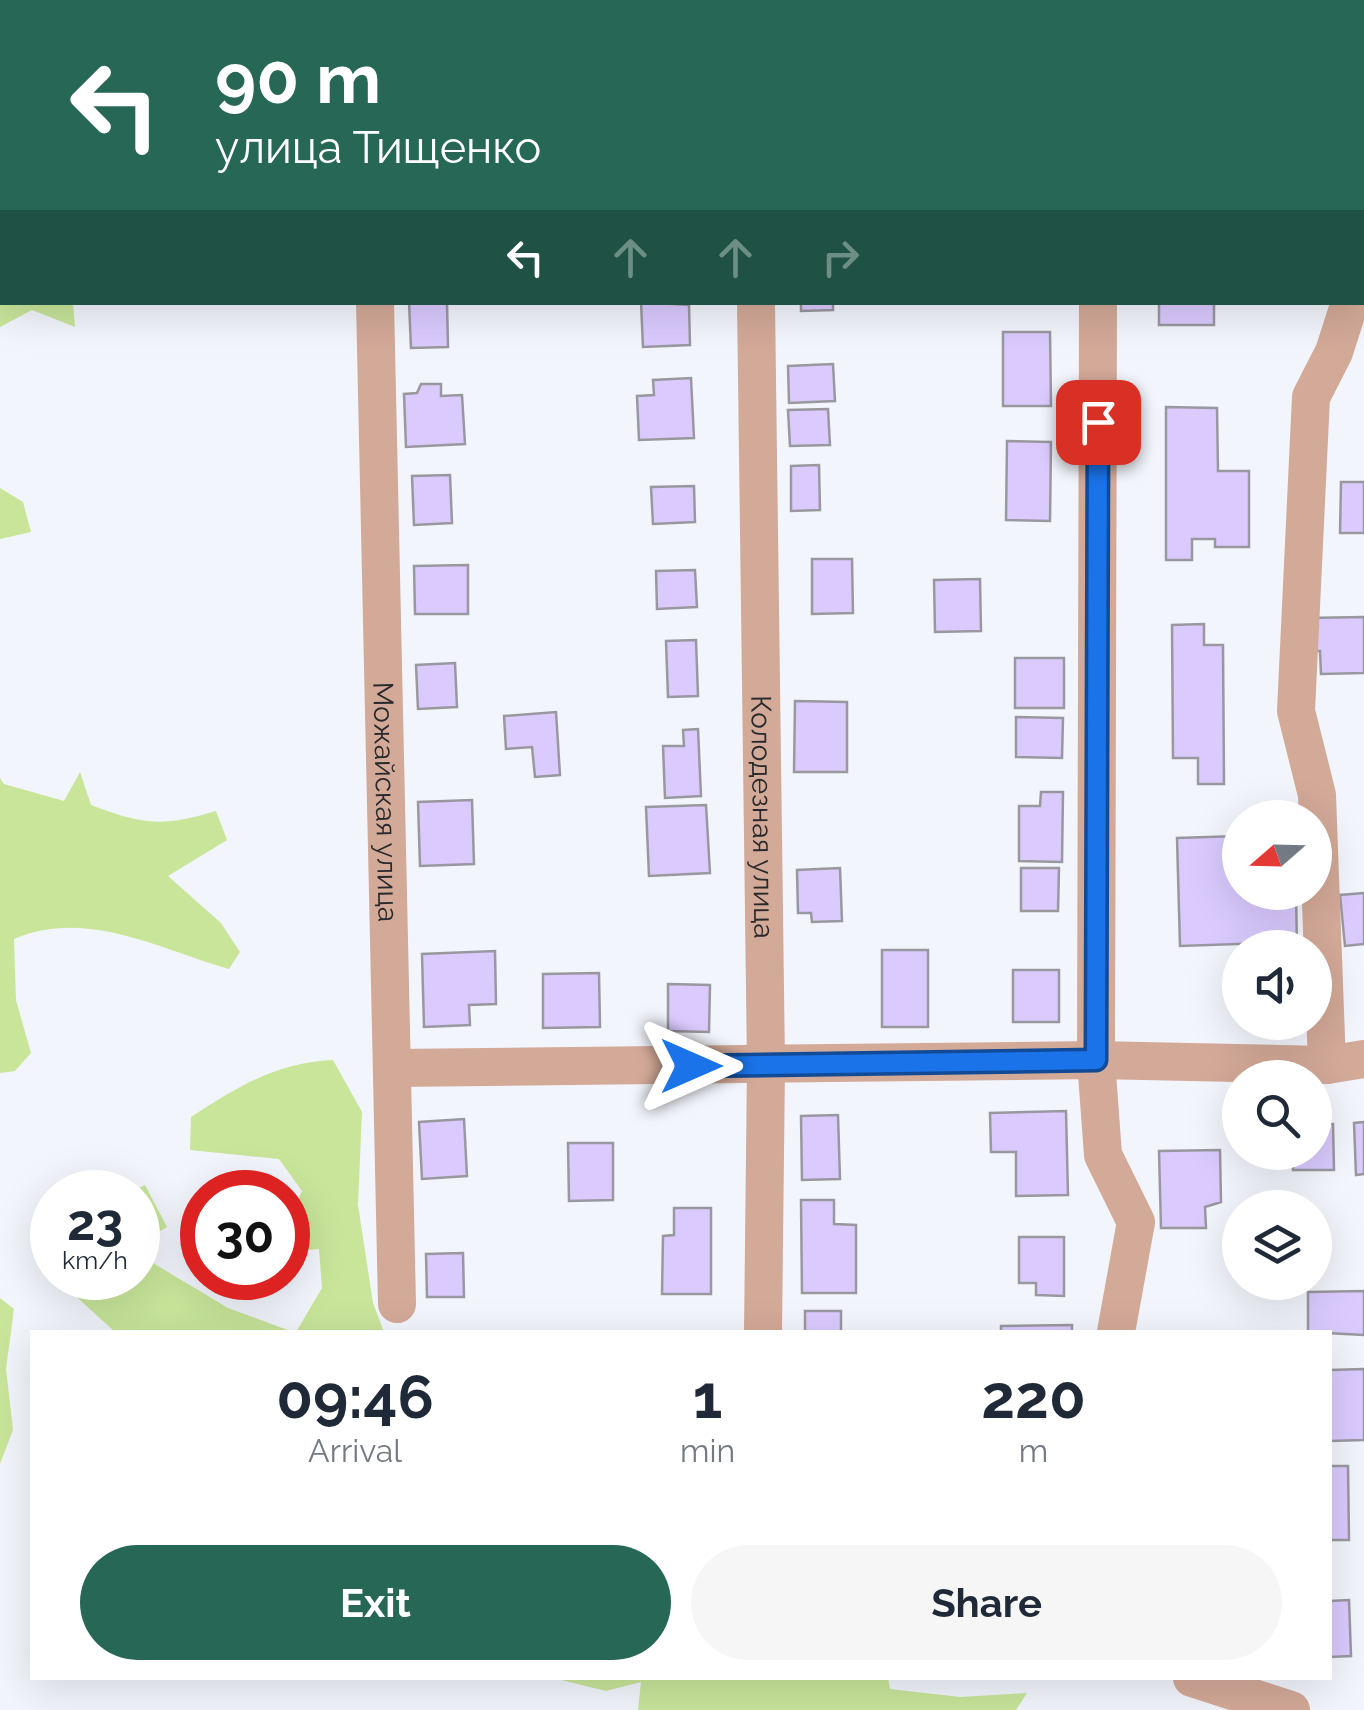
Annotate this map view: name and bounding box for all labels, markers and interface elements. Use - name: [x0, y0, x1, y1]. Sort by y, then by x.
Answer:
- text: 90 m: [215, 37, 381, 119]
- icon: left: [50, 40, 180, 170]
- text: улица Тищенко: [215, 121, 541, 174]
- icon: left: [498, 230, 553, 285]
- icon: ahead: [603, 230, 658, 285]
- icon: ahead: [708, 230, 763, 285]
- icon: right: [813, 230, 868, 285]
- pin: [1056, 380, 1141, 465]
- icon: arrive: [1071, 395, 1126, 450]
- street label: Можайская улица: [366, 681, 405, 922]
- street label: Колодезная улица: [744, 695, 780, 939]
- north arrow: [1222, 800, 1332, 910]
- map controls: [1222, 800, 1332, 1300]
- button: sound: [1222, 930, 1332, 1040]
- position arrow: [639, 1014, 743, 1118]
- button: search: [1222, 1060, 1332, 1170]
- speed limit sign: 30: [180, 1170, 310, 1300]
- button: layers: [1222, 1190, 1332, 1300]
- text: 23: [67, 1193, 123, 1252]
- text: km/h: [62, 1245, 128, 1275]
- text: 09:46: [276, 1362, 434, 1432]
- text: 1: [693, 1362, 722, 1432]
- text: 220: [981, 1362, 1086, 1432]
- text: Arrival: [308, 1432, 402, 1469]
- text: min: [680, 1432, 735, 1469]
- text: m: [1019, 1432, 1048, 1469]
- button: Exit: [80, 1545, 671, 1660]
- button: Share: [691, 1545, 1282, 1660]

